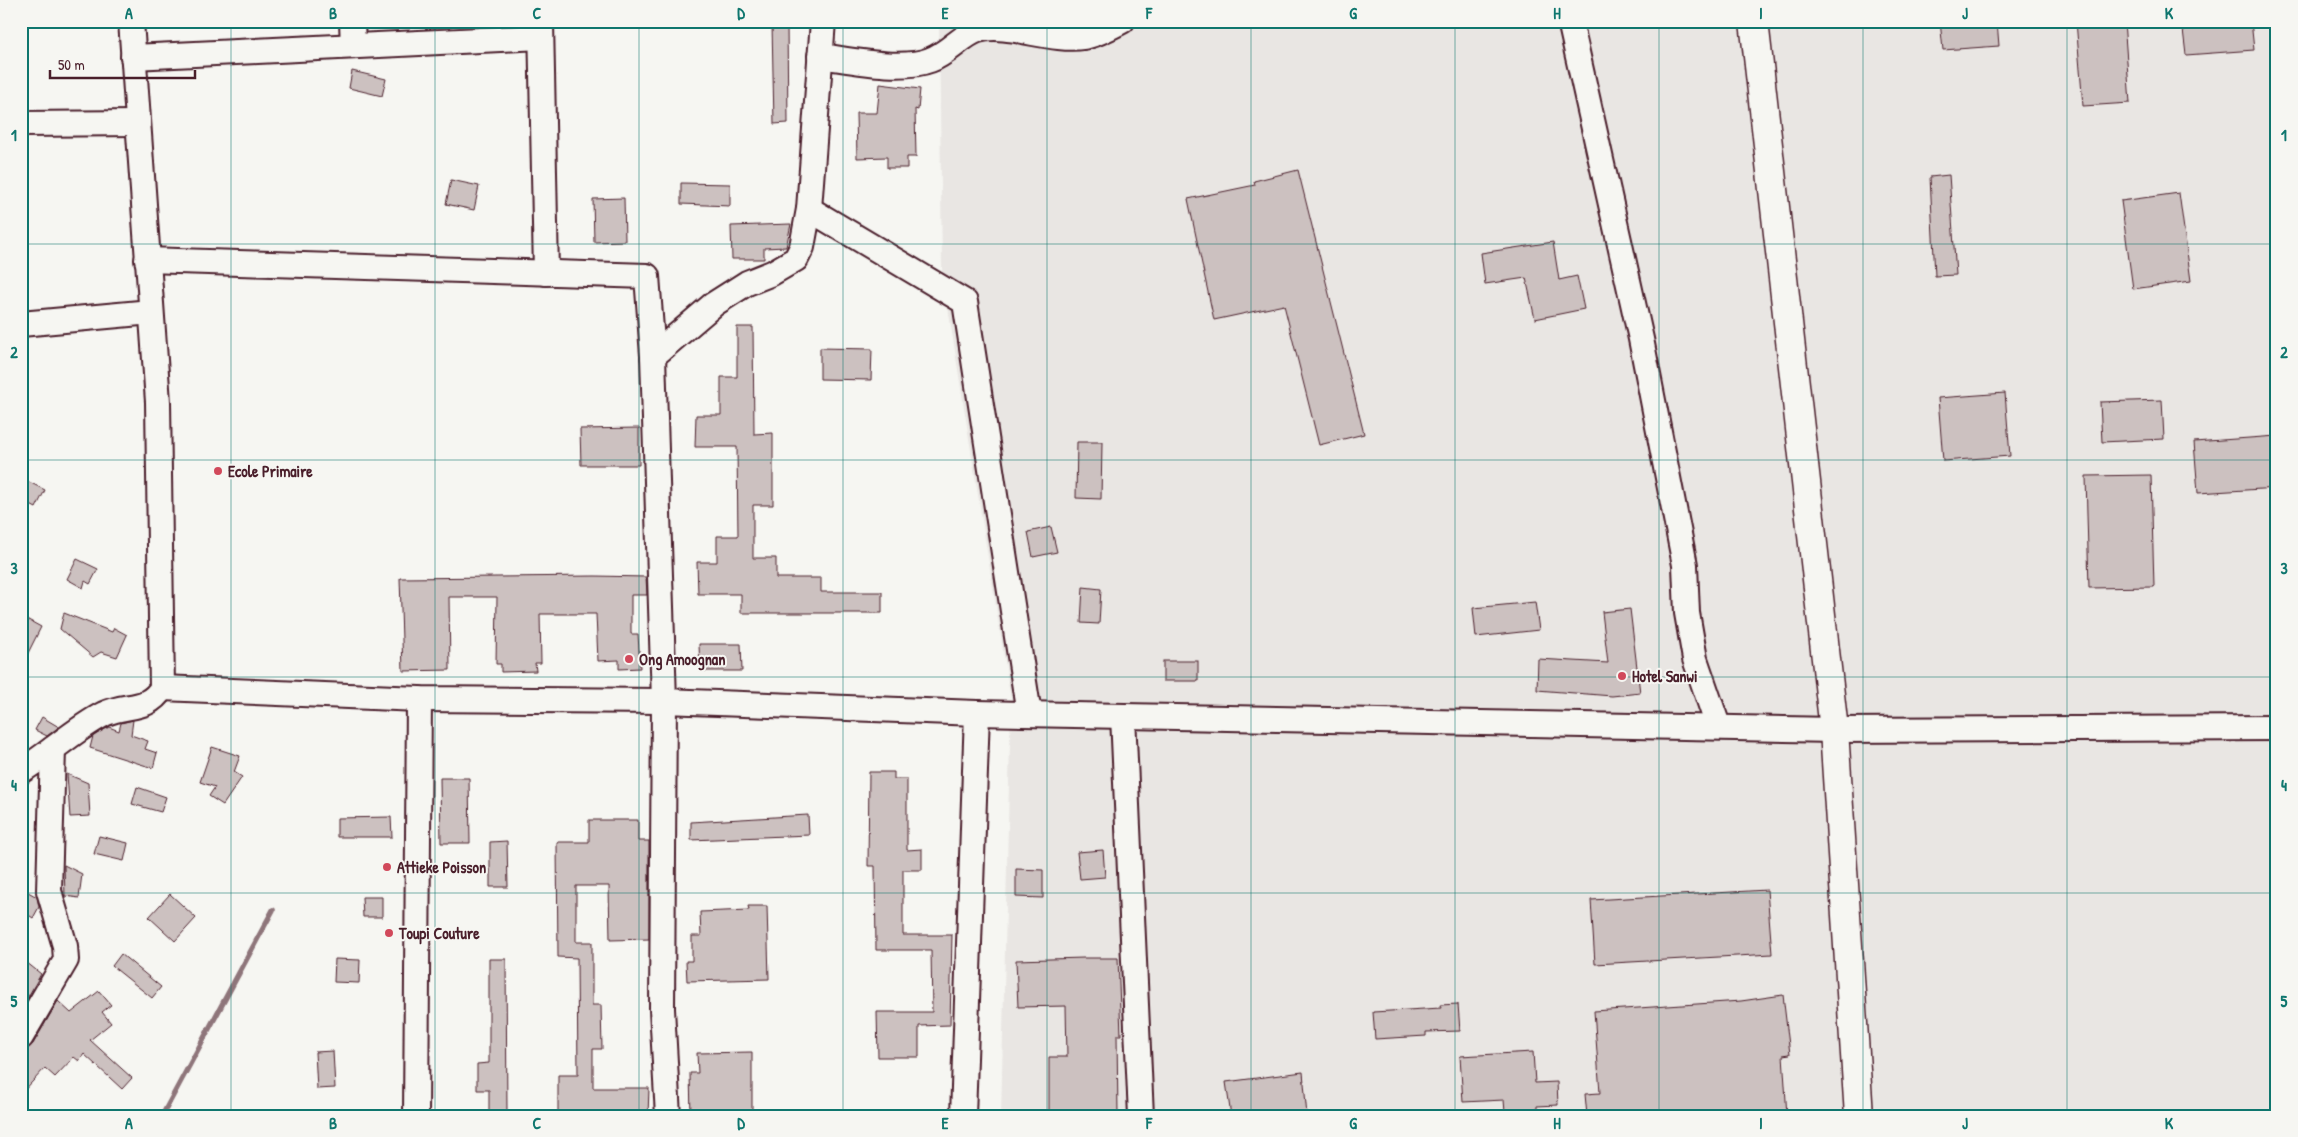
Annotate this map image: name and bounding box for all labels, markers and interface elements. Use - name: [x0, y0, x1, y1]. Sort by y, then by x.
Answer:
- text: A: [125, 2, 133, 24]
- text: B: [329, 2, 337, 24]
- text: C: [533, 2, 542, 24]
- text: D: [737, 2, 745, 24]
- text: E: [941, 2, 949, 24]
- text: F: [1145, 2, 1153, 24]
- text: G: [1349, 2, 1357, 24]
- text: H: [1553, 2, 1561, 24]
- text: I: [1759, 2, 1763, 24]
- text: J: [1962, 2, 1968, 24]
- text: K: [2165, 2, 2174, 24]
- scale bar: [50, 48, 195, 80]
- text: 50 m: [58, 54, 85, 75]
- text: 1: [11, 124, 17, 146]
- text: 1: [2281, 124, 2287, 146]
- text: 2: [10, 341, 18, 363]
- text: 2: [2280, 341, 2288, 363]
- place label: Ecole Primaire: [228, 460, 313, 482]
- marker: Ecole Primaire: [212, 465, 224, 477]
- text: 3: [10, 557, 18, 579]
- text: 3: [2280, 557, 2288, 579]
- place label: Ong Amoognan: [639, 648, 725, 671]
- marker: Ong Amoognan: [623, 653, 635, 665]
- place label: Hotel Sanwi: [1632, 665, 1698, 687]
- marker: Hotel Sanwi: [1616, 670, 1628, 682]
- text: 4: [11, 774, 17, 796]
- text: 4: [2281, 774, 2287, 796]
- place label: Attieke Poisson: [397, 856, 486, 878]
- marker: Attieke Poisson: [381, 861, 393, 873]
- place label: Toupi Couture: [398, 922, 480, 945]
- marker: Toupi Couture: [383, 927, 395, 939]
- text: 5: [11, 990, 18, 1012]
- text: 5: [2281, 990, 2288, 1012]
- text: A: [125, 1112, 133, 1134]
- text: B: [329, 1112, 337, 1134]
- text: C: [533, 1112, 542, 1134]
- text: D: [737, 1112, 745, 1134]
- text: E: [941, 1112, 949, 1134]
- text: F: [1145, 1112, 1153, 1134]
- text: G: [1349, 1112, 1357, 1134]
- text: H: [1553, 1112, 1561, 1134]
- text: I: [1759, 1112, 1763, 1134]
- text: J: [1962, 1112, 1968, 1134]
- text: K: [2165, 1112, 2174, 1134]

